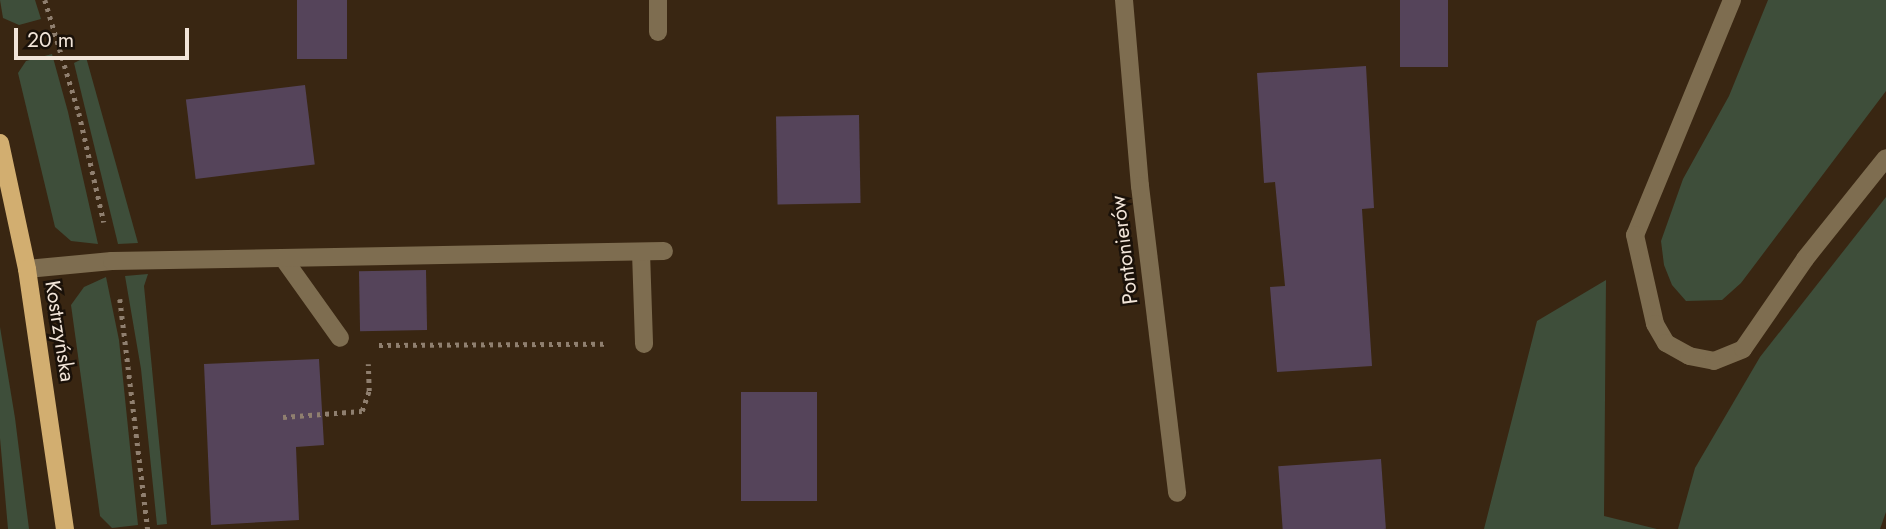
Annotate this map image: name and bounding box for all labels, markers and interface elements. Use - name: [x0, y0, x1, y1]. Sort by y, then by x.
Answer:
- scale bar: [18, 14, 192, 58]
- text: 20 m: [27, 25, 74, 55]
- street label: Pontonierów: [1105, 194, 1143, 306]
- street label: Kostrzyńska: [40, 279, 80, 383]

